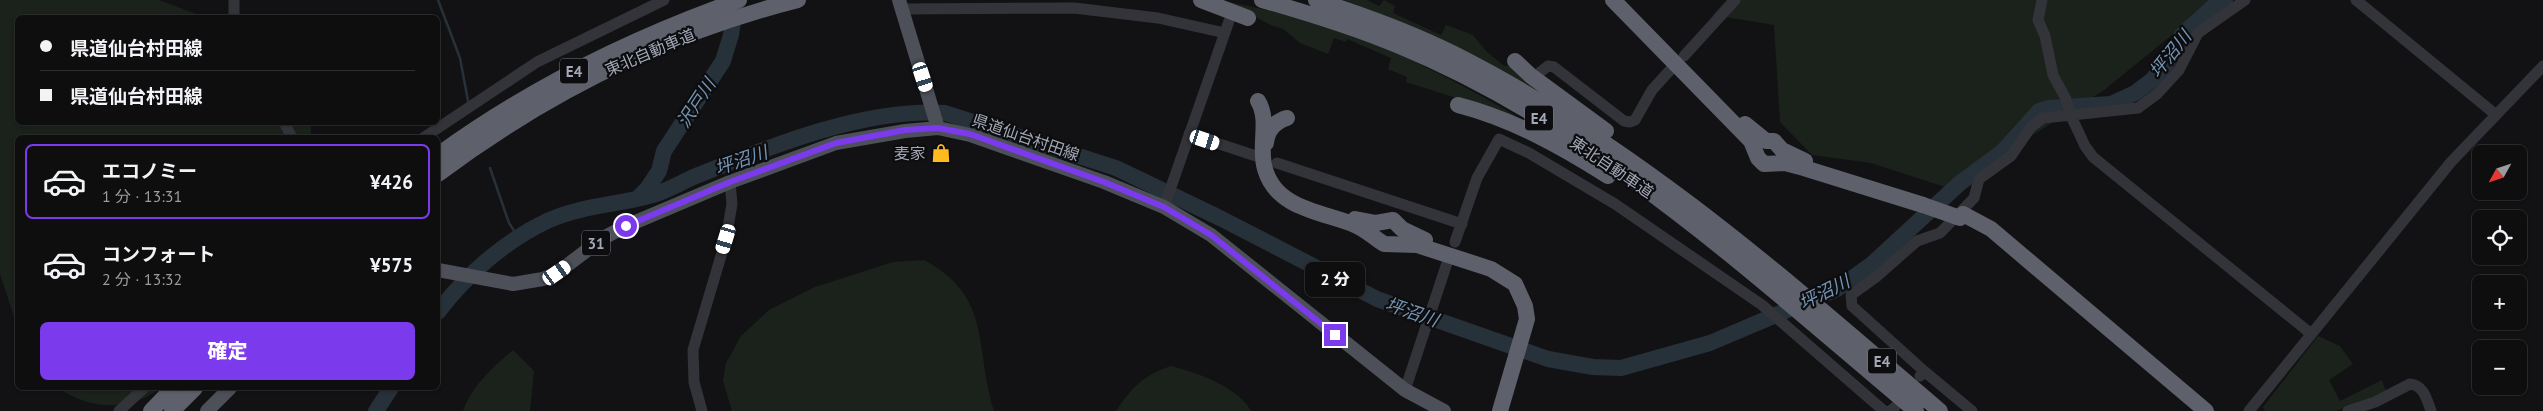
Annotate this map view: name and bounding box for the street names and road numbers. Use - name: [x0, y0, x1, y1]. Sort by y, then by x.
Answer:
- street label: 東北自動車道: [602, 24, 698, 80]
- road number: E4: [560, 58, 588, 84]
- road number: E4: [1525, 106, 1553, 130]
- street label: 県道仙台村田線: [970, 109, 1082, 165]
- street label: 東北自動車道: [1567, 132, 1657, 202]
- road number: 31: [582, 230, 610, 256]
- road number: E4: [1868, 348, 1896, 374]

